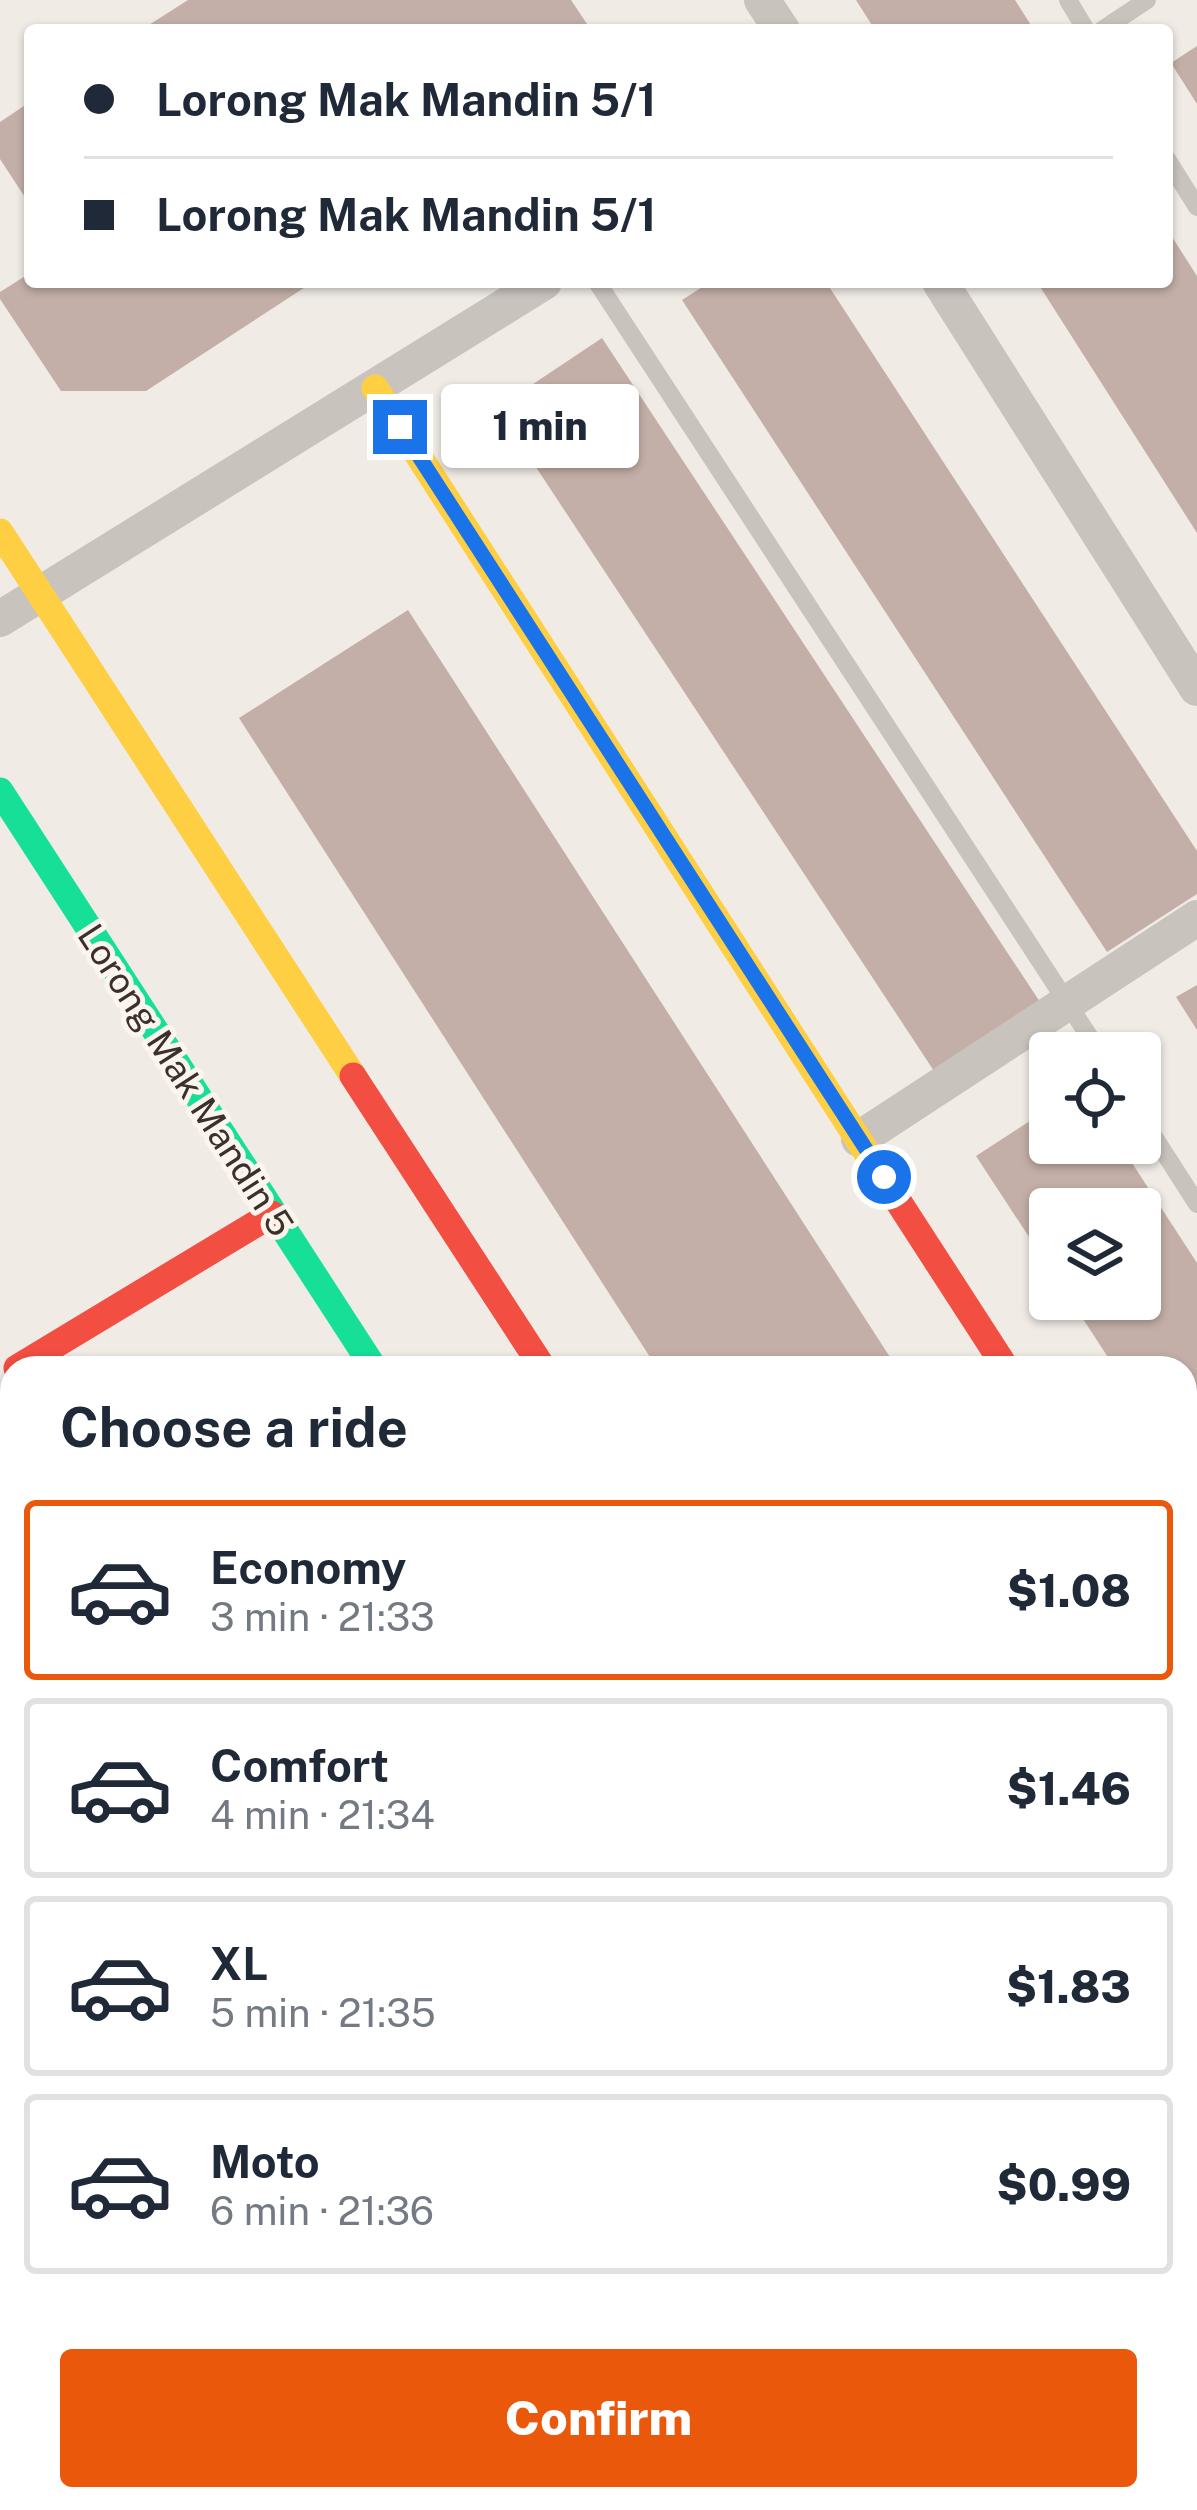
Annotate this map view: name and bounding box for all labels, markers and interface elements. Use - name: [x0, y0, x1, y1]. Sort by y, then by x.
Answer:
- text: Lorong Mak Mandin 5/1: [156, 73, 657, 126]
- text: Lorong Mak Mandin 5/1: [156, 188, 657, 241]
- callout: 1 min: [442, 385, 640, 469]
- route end: [373, 400, 427, 454]
- text: 1 min: [492, 403, 588, 449]
- street label: Lorong Mak Mandin 5: [70, 916, 302, 1244]
- map controls: [1029, 1032, 1161, 1320]
- button: locate: [1029, 1032, 1161, 1164]
- route start: [857, 1150, 911, 1204]
- button: layers: [1029, 1188, 1161, 1320]
- text: Choose a ride: [60, 1396, 408, 1459]
- icon: car: [66, 1536, 174, 1644]
- text: Economy: [210, 1541, 406, 1594]
- text: $1.08: [1007, 1564, 1131, 1617]
- text: 3 min · 21:33: [210, 1594, 435, 1640]
- icon: car: [66, 1734, 174, 1842]
- text: Comfort: [210, 1739, 389, 1792]
- text: $1.46: [1007, 1762, 1131, 1815]
- text: 4 min · 21:34: [210, 1792, 435, 1838]
- icon: car: [66, 1932, 174, 2040]
- text: XL: [210, 1937, 268, 1990]
- text: $1.83: [1006, 1960, 1131, 2013]
- text: 5 min · 21:35: [210, 1990, 436, 2036]
- icon: car: [66, 2130, 174, 2238]
- text: Moto: [210, 2135, 320, 2188]
- text: $0.99: [997, 2158, 1131, 2211]
- text: 6 min · 21:36: [210, 2188, 434, 2234]
- button: Confirm: [60, 2349, 1137, 2487]

